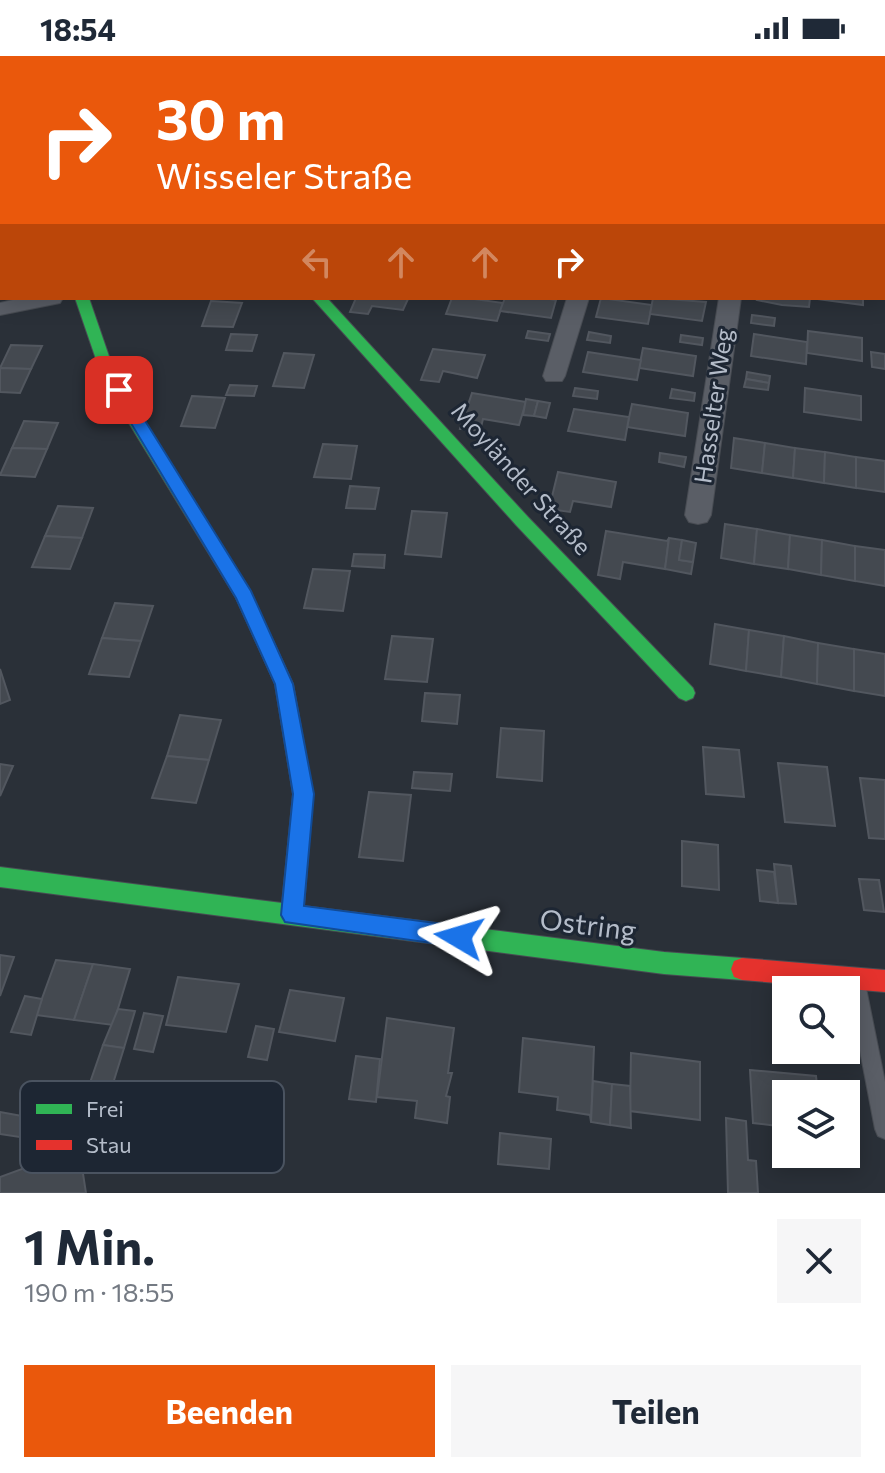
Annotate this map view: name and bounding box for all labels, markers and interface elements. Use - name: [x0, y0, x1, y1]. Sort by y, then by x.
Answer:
- text: 18:54: [40, 10, 116, 47]
- text: 30 m: [156, 83, 285, 152]
- icon: right: [24, 88, 128, 192]
- text: Wisseler Straße: [156, 152, 412, 196]
- icon: left: [295, 240, 339, 284]
- icon: ahead: [379, 240, 423, 284]
- icon: ahead: [463, 240, 507, 284]
- icon: right: [547, 240, 591, 284]
- street label: Hasselter Weg: [687, 326, 738, 485]
- pin: [85, 356, 153, 424]
- icon: arrive: [97, 368, 141, 412]
- street label: Moyländer Straße: [446, 396, 598, 560]
- position arrow: [417, 895, 501, 979]
- street label: Ostring: [538, 901, 638, 947]
- map controls: [772, 976, 860, 1168]
- button: search: [772, 976, 860, 1064]
- button: layers: [772, 1080, 860, 1168]
- legend: [20, 1081, 284, 1173]
- text: Frei: [86, 1095, 124, 1122]
- text: Stau: [86, 1131, 132, 1158]
- text: 1 Min.: [24, 1216, 155, 1275]
- button: close: [777, 1219, 861, 1303]
- text: 190 m · 18:55: [24, 1276, 175, 1307]
- button: Beenden: [24, 1365, 435, 1457]
- button: Teilen: [451, 1365, 861, 1457]

